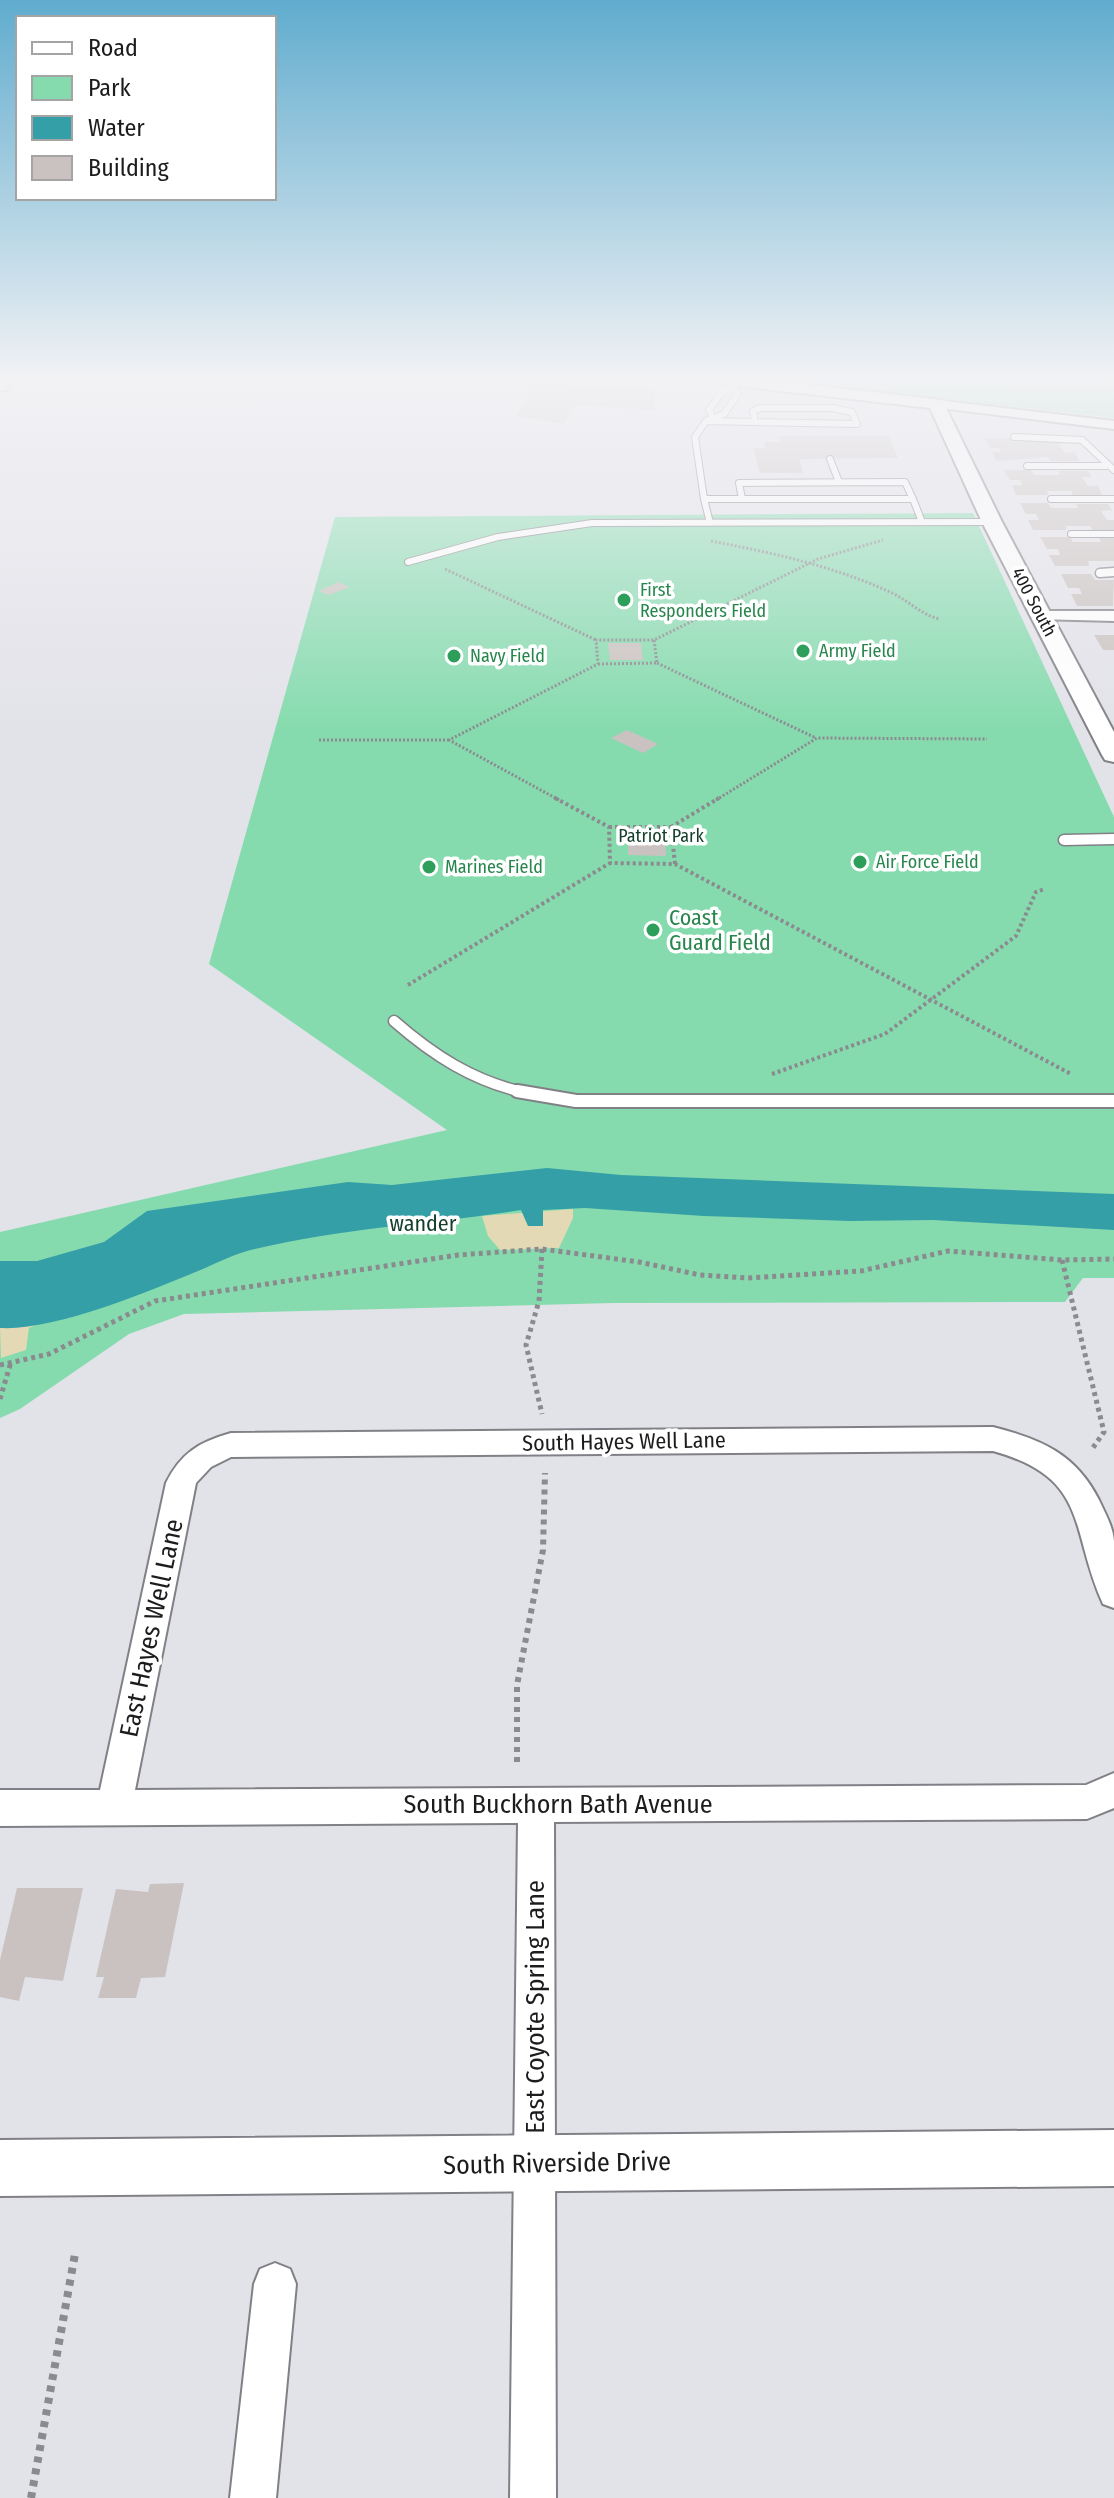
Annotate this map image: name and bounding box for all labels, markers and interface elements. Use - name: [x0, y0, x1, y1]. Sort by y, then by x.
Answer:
- legend: [16, 16, 276, 200]
- text: Road: [88, 34, 138, 62]
- text: Park: [88, 74, 131, 102]
- text: Water: [88, 114, 145, 142]
- text: Building: [88, 154, 170, 182]
- street label: 400 South: [1007, 564, 1061, 640]
- place label: First Responders Field: [640, 579, 766, 622]
- marker: First Responders Field: [615, 591, 633, 609]
- place label: Army Field: [819, 640, 896, 662]
- marker: Army Field: [794, 642, 812, 660]
- place label: Navy Field: [470, 645, 545, 667]
- marker: Navy Field: [445, 647, 463, 665]
- park label: Patriot Park: [618, 825, 704, 847]
- place label: Air Force Field: [876, 851, 979, 873]
- marker: Air Force Field: [851, 853, 869, 871]
- place label: Marines Field: [445, 856, 543, 878]
- marker: Marines Field: [420, 858, 438, 876]
- place label: Coast Guard Field: [669, 904, 771, 956]
- marker: Coast Guard Field: [644, 921, 662, 939]
- park label: wander: [390, 1210, 457, 1237]
- street label: South Hayes Well Lane: [522, 1426, 726, 1457]
- street label: East Hayes Well Lane: [113, 1516, 190, 1740]
- street label: South Buckhorn Bath Avenue: [403, 1789, 713, 1820]
- street label: East Coyote Spring Lane: [520, 1880, 551, 2134]
- street label: South Riverside Drive: [443, 2146, 671, 2181]

